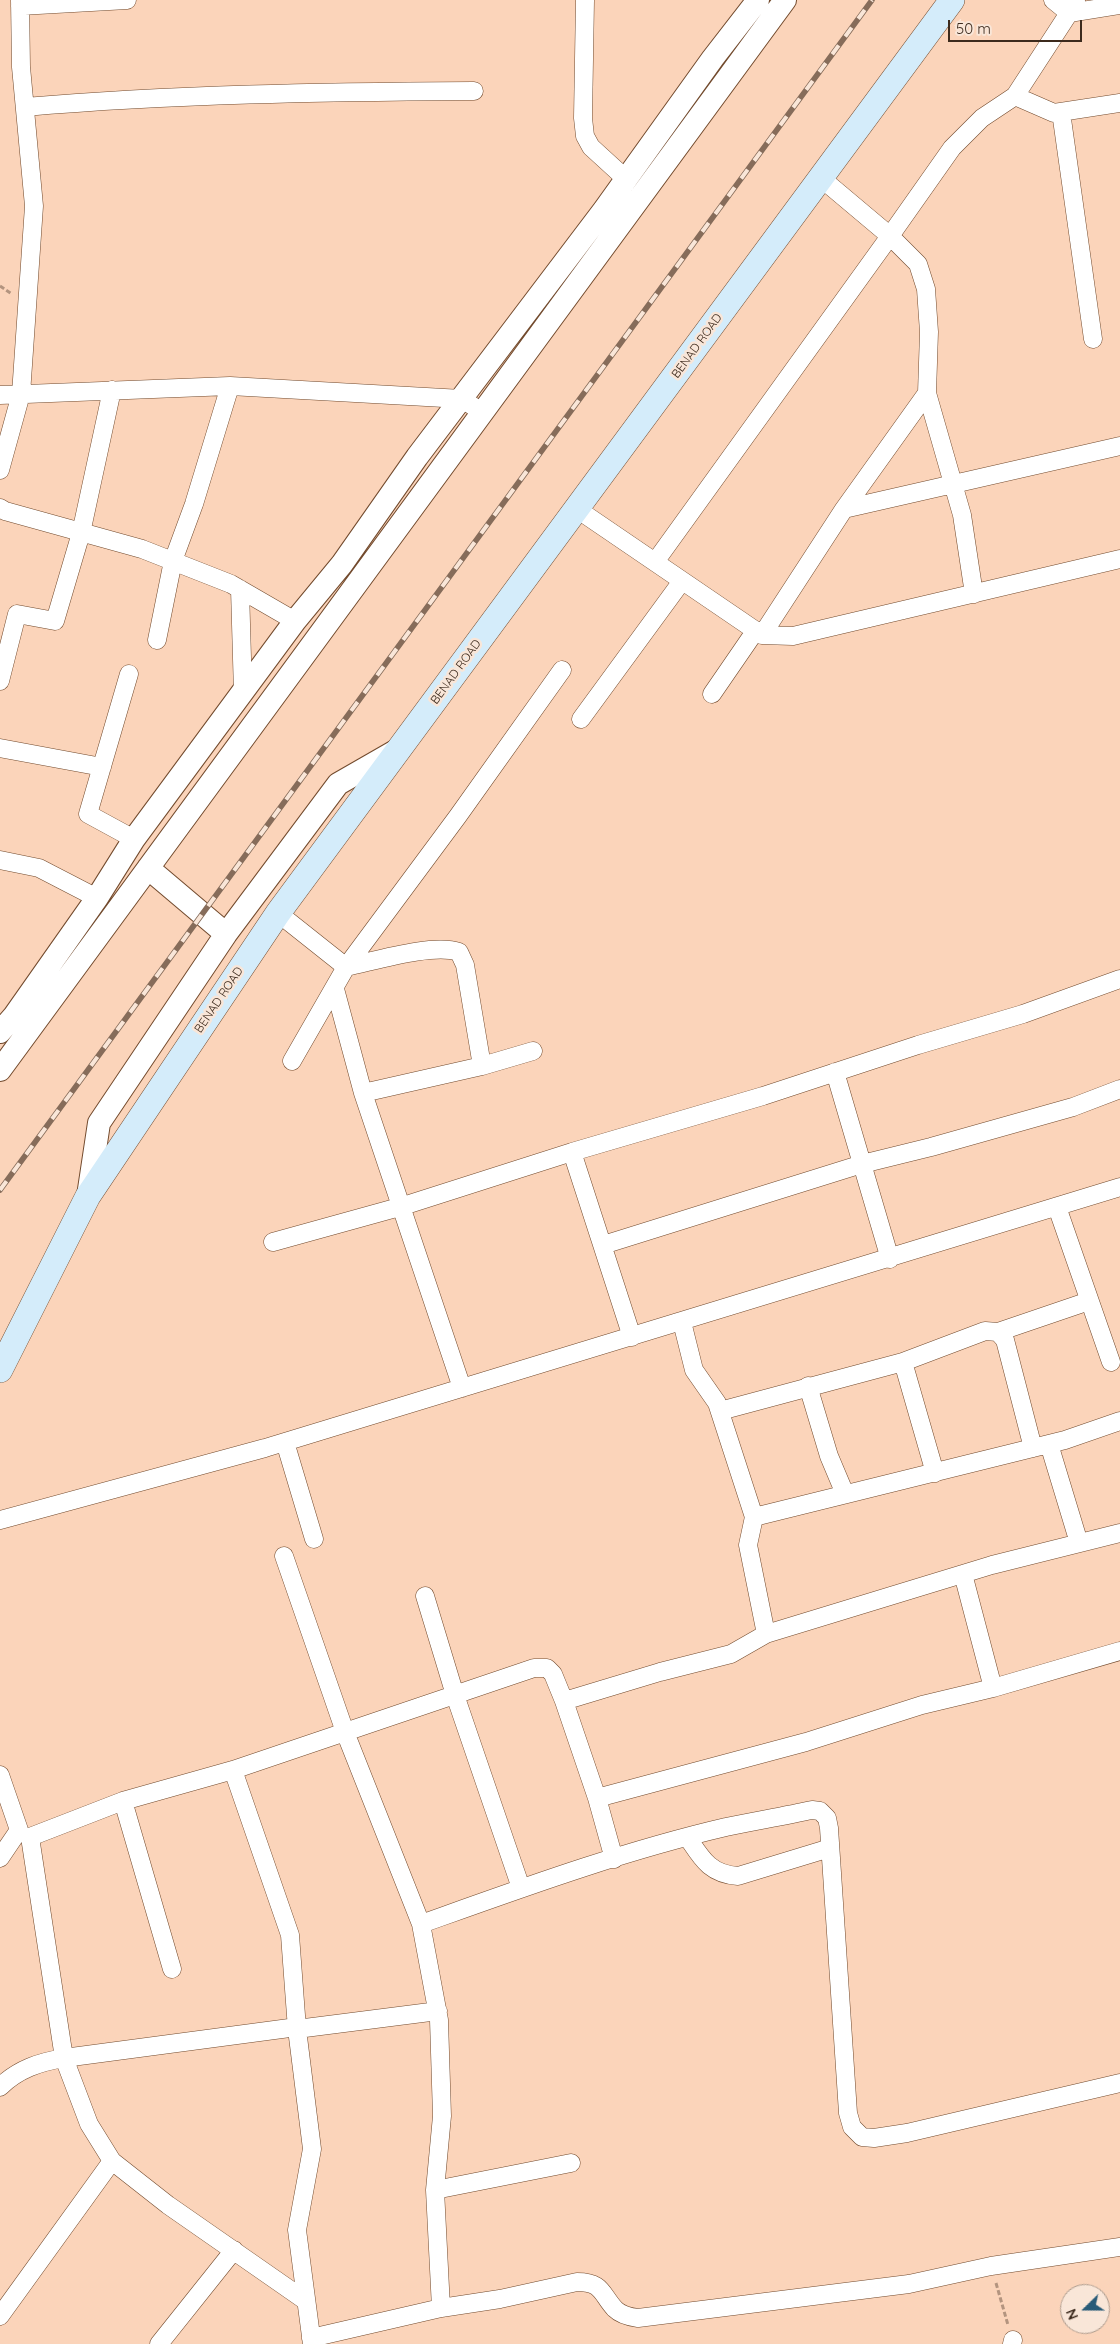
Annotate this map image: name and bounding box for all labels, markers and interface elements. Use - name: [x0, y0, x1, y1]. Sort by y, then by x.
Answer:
- scale bar: [950, 10, 1084, 42]
- text: 50 m: [956, 19, 991, 38]
- street label: BENAD ROAD: [669, 311, 725, 381]
- street label: BENAD ROAD: [428, 637, 484, 707]
- street label: BENAD ROAD: [192, 964, 246, 1036]
- north arrow: [1060, 2284, 1110, 2334]
- text: N: [1062, 2306, 1082, 2322]

